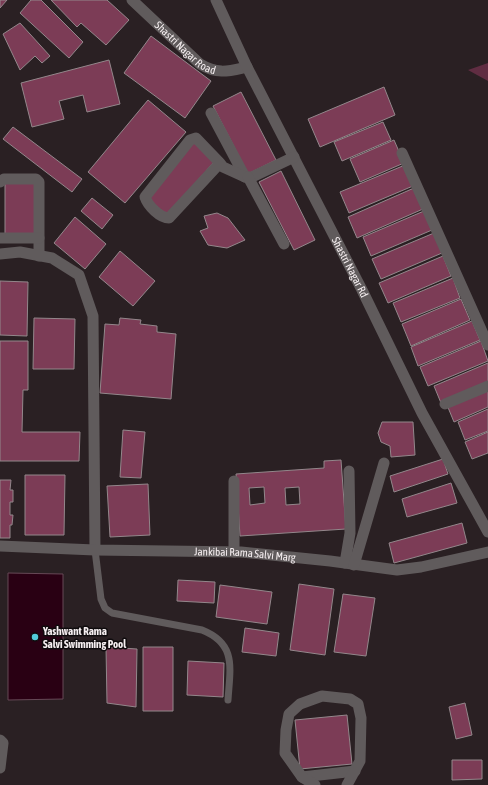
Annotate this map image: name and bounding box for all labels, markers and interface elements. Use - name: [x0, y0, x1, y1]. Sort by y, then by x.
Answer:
- street label: Shastri Nagar Road: [152, 19, 217, 76]
- street label: Shastri Nagar Rd: [330, 235, 371, 299]
- street label: Jankibai Rama Salvi Marg: [194, 545, 296, 564]
- place label: Yashwant Rama Salvi Swimming Pool: [42, 625, 127, 650]
- marker: Yashwant Rama Salvi Swimming Pool: [30, 632, 40, 642]

